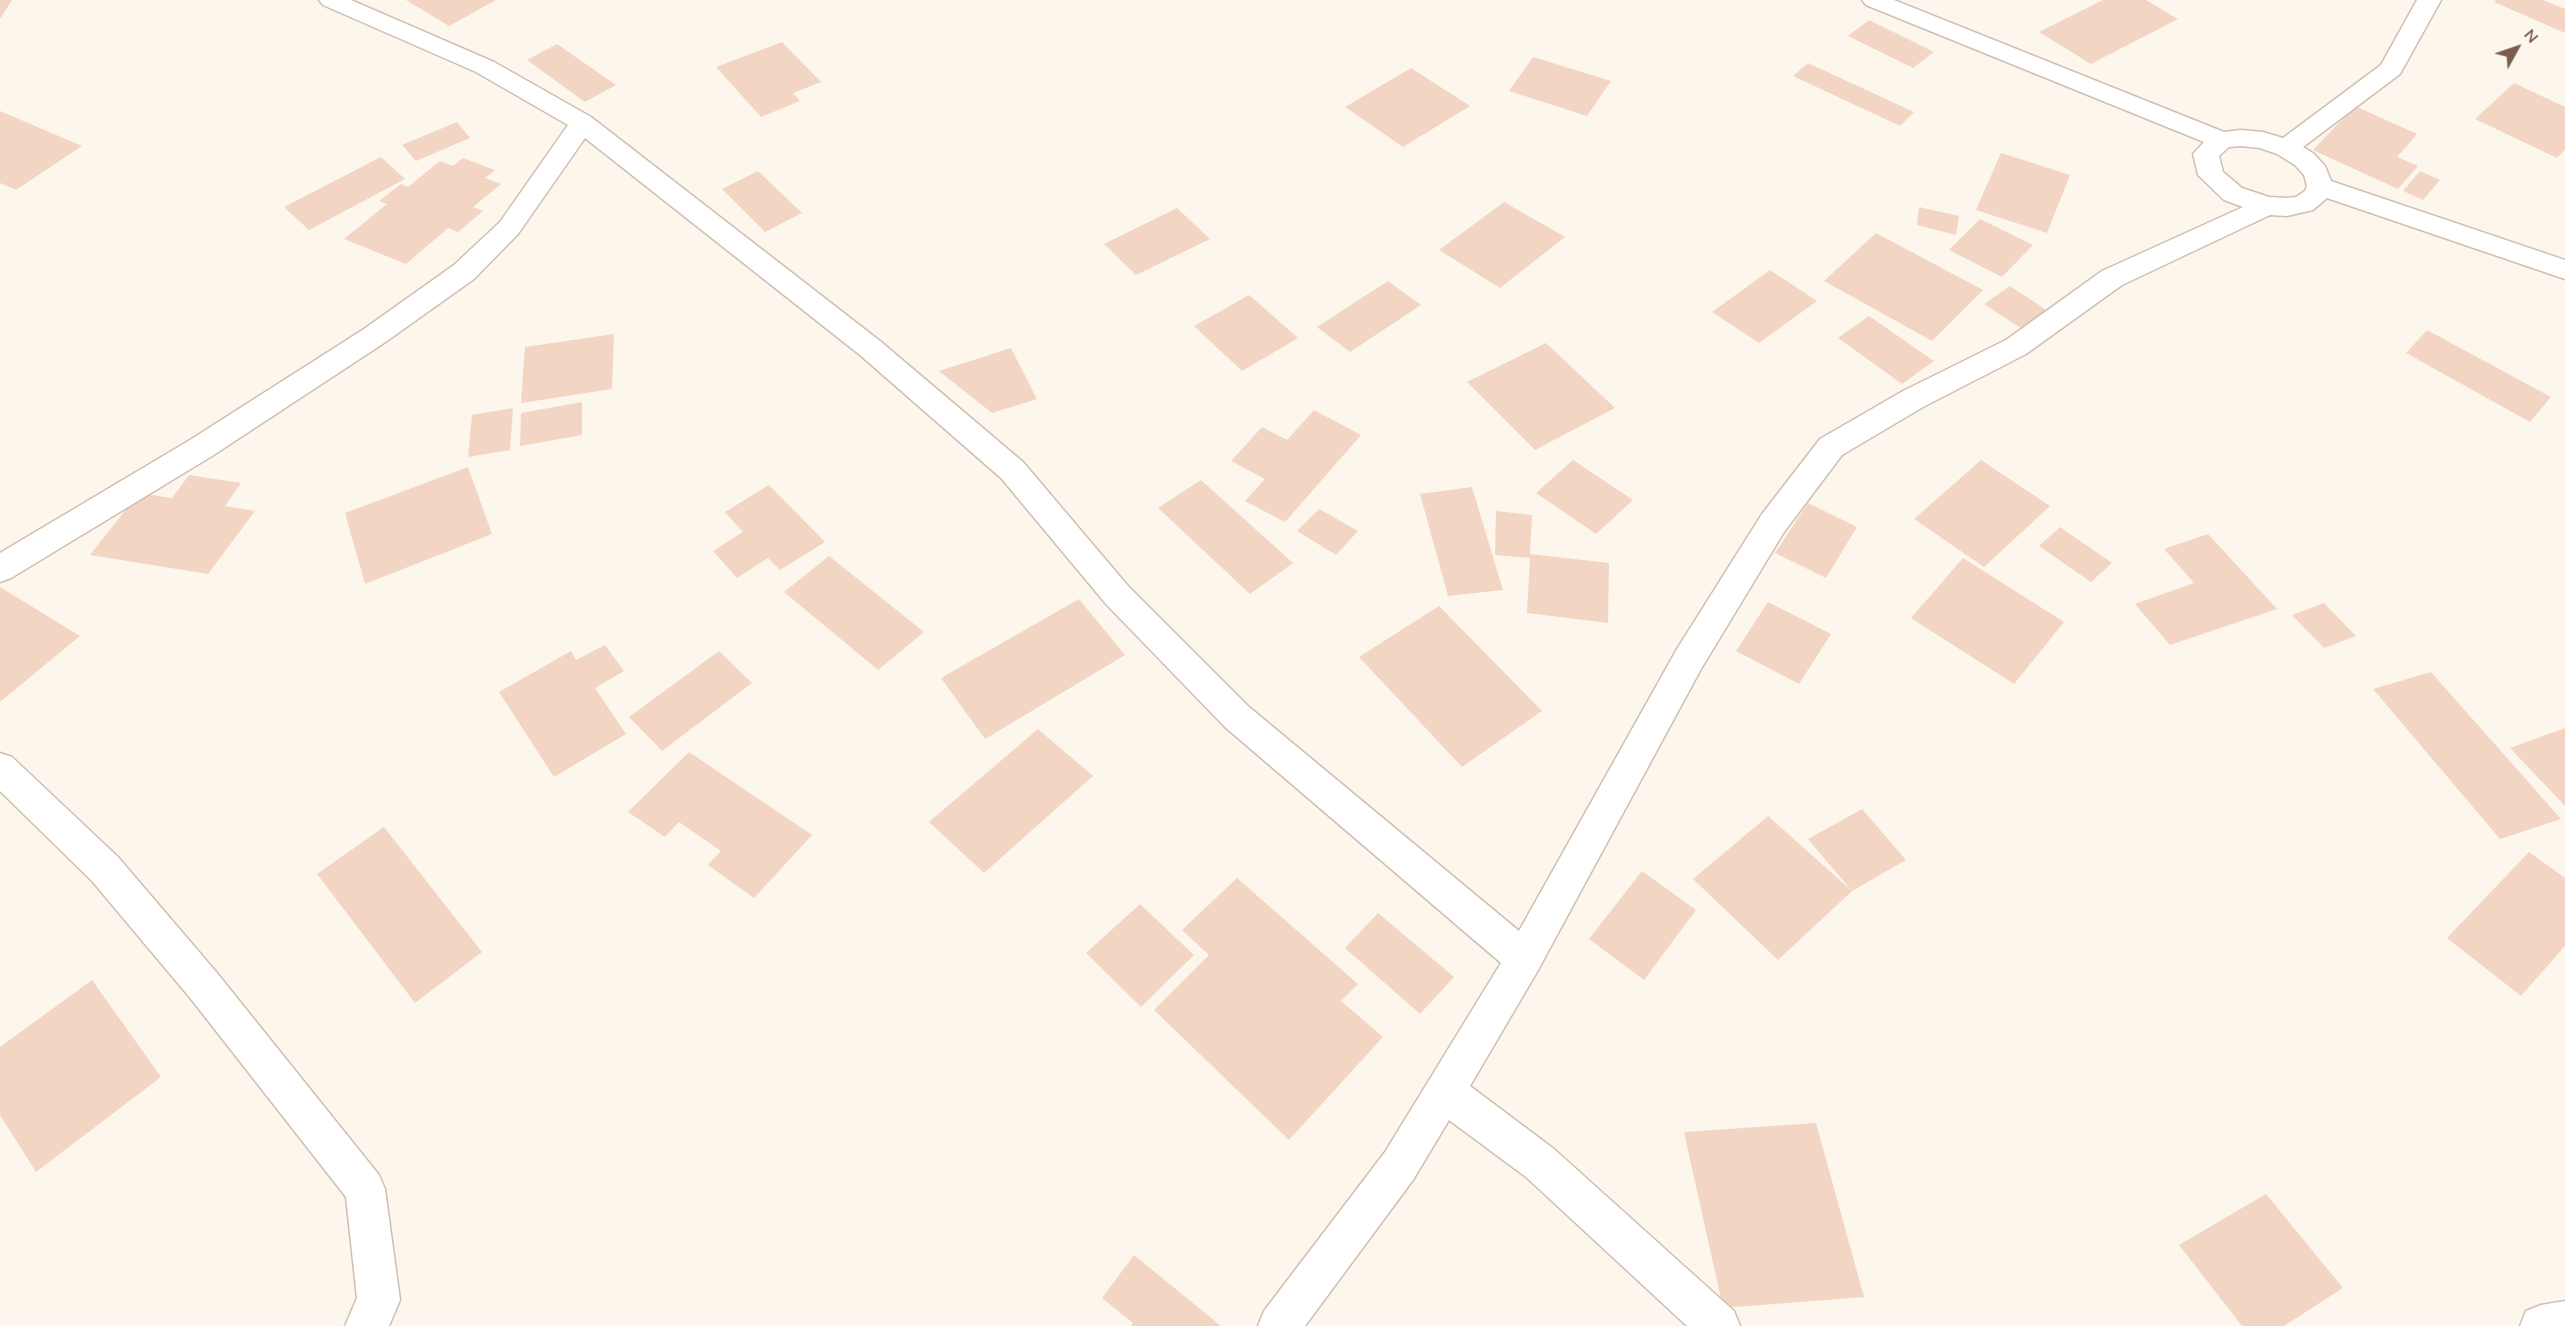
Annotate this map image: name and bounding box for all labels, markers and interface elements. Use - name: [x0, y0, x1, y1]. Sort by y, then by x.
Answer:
- north arrow: [2487, 18, 2547, 78]
- text: N: [2519, 25, 2543, 48]

